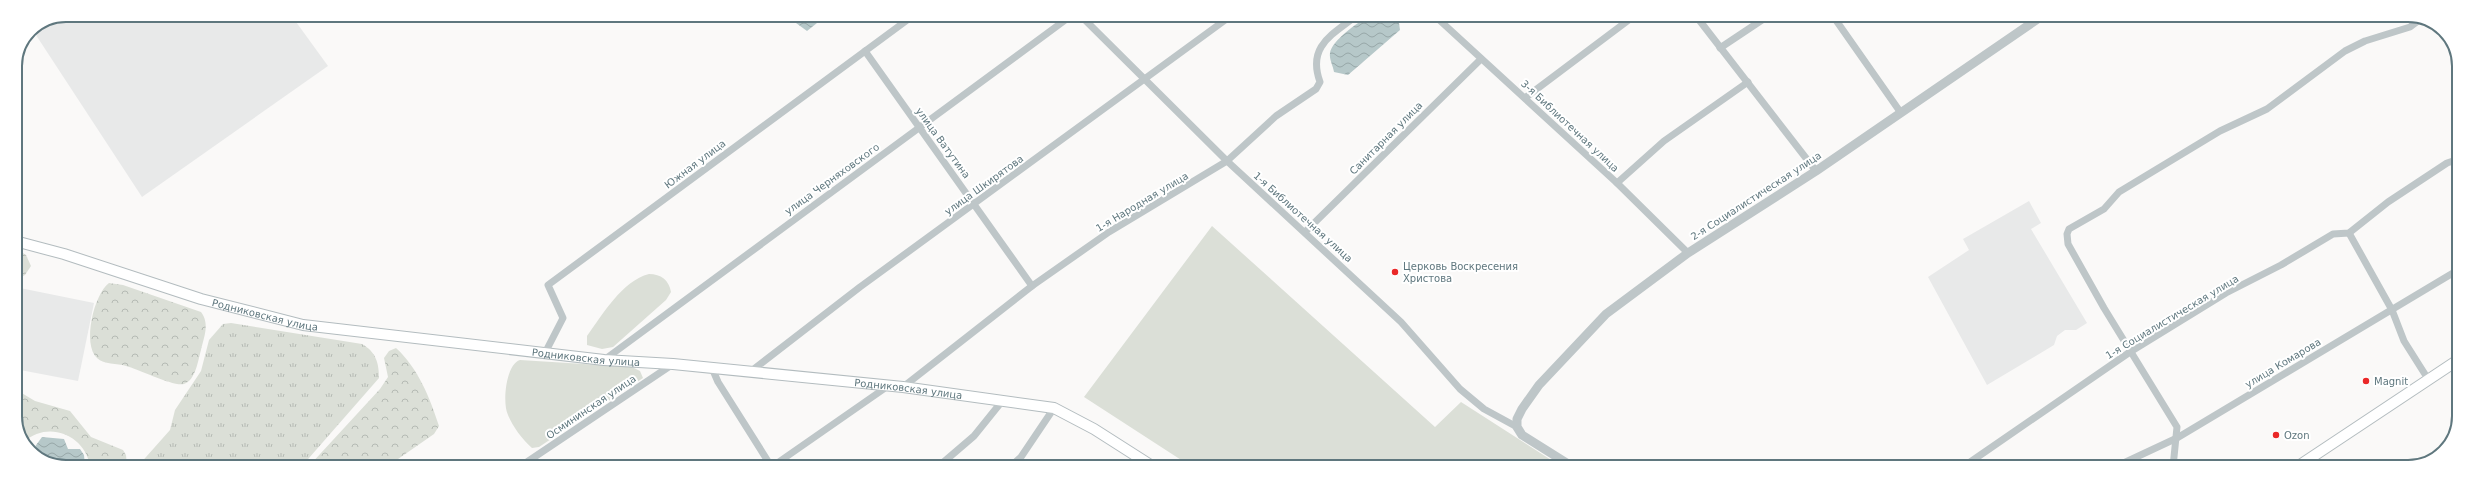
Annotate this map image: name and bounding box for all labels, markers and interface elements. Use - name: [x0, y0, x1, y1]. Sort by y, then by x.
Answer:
- street label: 3-я Библиотечная улица: [1519, 78, 1621, 174]
- street label: Санитарная улица: [1347, 99, 1425, 177]
- street label: улица Ватутина: [914, 106, 972, 180]
- street label: Южная улица: [662, 138, 728, 190]
- street label: улица Черняховского: [783, 141, 881, 217]
- street label: 2-я Социалистическая улица: [1689, 150, 1823, 242]
- street label: улица Шкирятова: [943, 153, 1025, 217]
- street label: 1-я Народная улица: [1094, 170, 1190, 234]
- street label: 1-я Библиотечная улица: [1251, 170, 1355, 264]
- place label: Церковь Воскресения Христова: [1403, 261, 1518, 284]
- marker: Церковь Воскресения Христова: [1390, 267, 1400, 277]
- street label: 1-я Социалистическая улица: [2104, 273, 2240, 361]
- street label: Родниковская улица: [211, 297, 319, 332]
- street label: улица Комарова: [2243, 336, 2323, 390]
- street label: Родниковская улица: [531, 346, 641, 368]
- street label: Осмининская улица: [544, 373, 638, 441]
- marker: Magnit: [2361, 376, 2371, 386]
- place label: Magnit: [2374, 376, 2408, 387]
- street label: Родниковская улица: [854, 377, 963, 401]
- marker: Ozon: [2271, 430, 2281, 440]
- place label: Ozon: [2284, 430, 2310, 441]

